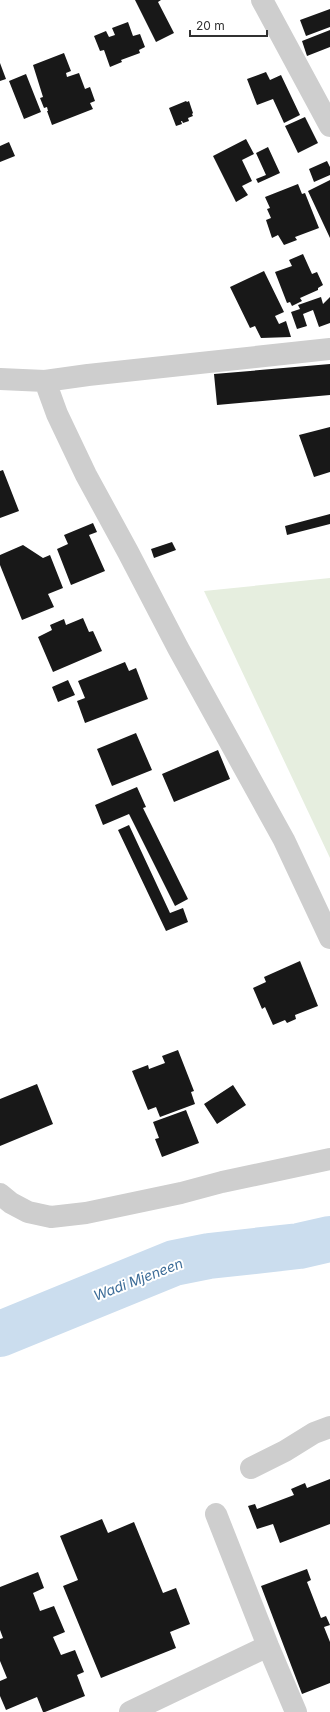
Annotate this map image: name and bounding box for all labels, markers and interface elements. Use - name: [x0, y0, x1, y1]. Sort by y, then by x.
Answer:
- scale bar: [190, 12, 267, 38]
- text: 20 m: [196, 18, 225, 33]
- water label: Wadi Mjeneen: [91, 1254, 185, 1304]

